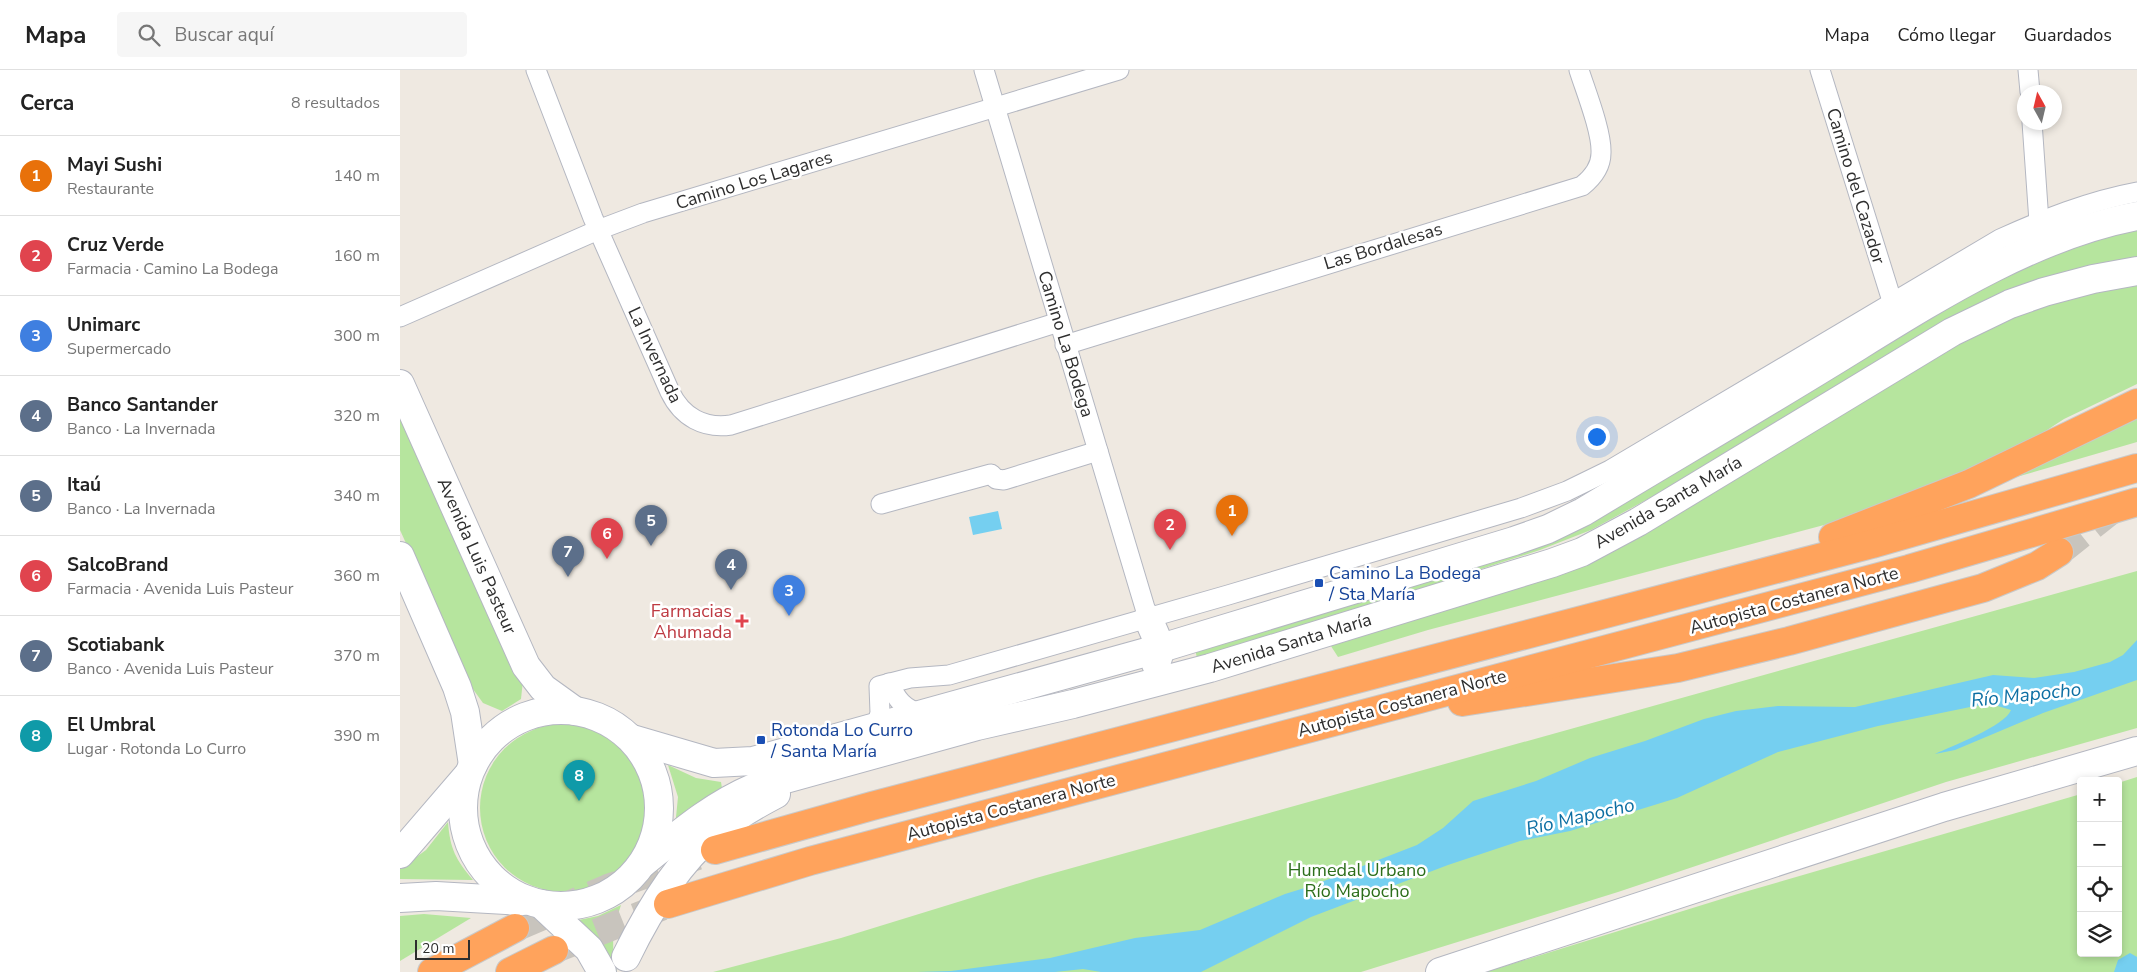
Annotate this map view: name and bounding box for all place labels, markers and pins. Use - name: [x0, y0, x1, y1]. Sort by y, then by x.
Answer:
- pin: 1: [1216, 495, 1248, 536]
- pin: 5: [635, 505, 667, 546]
- pin: 2: [1154, 509, 1186, 550]
- pin: 6: [591, 518, 623, 559]
- pin: 7: [552, 536, 584, 577]
- pin: 4: [715, 549, 747, 590]
- place label: Camino La Bodega / Sta María: [1328, 561, 1481, 606]
- pin: 3: [773, 575, 805, 616]
- marker: Camino La Bodega / Sta María: [1313, 577, 1325, 589]
- place label: Farmacias Ahumada: [651, 599, 732, 644]
- marker: Farmacias Ahumada: [736, 615, 748, 627]
- place label: Rotonda Lo Curro / Santa María: [770, 718, 913, 763]
- marker: Rotonda Lo Curro / Santa María: [755, 734, 767, 746]
- pin: 8: [563, 760, 595, 801]

